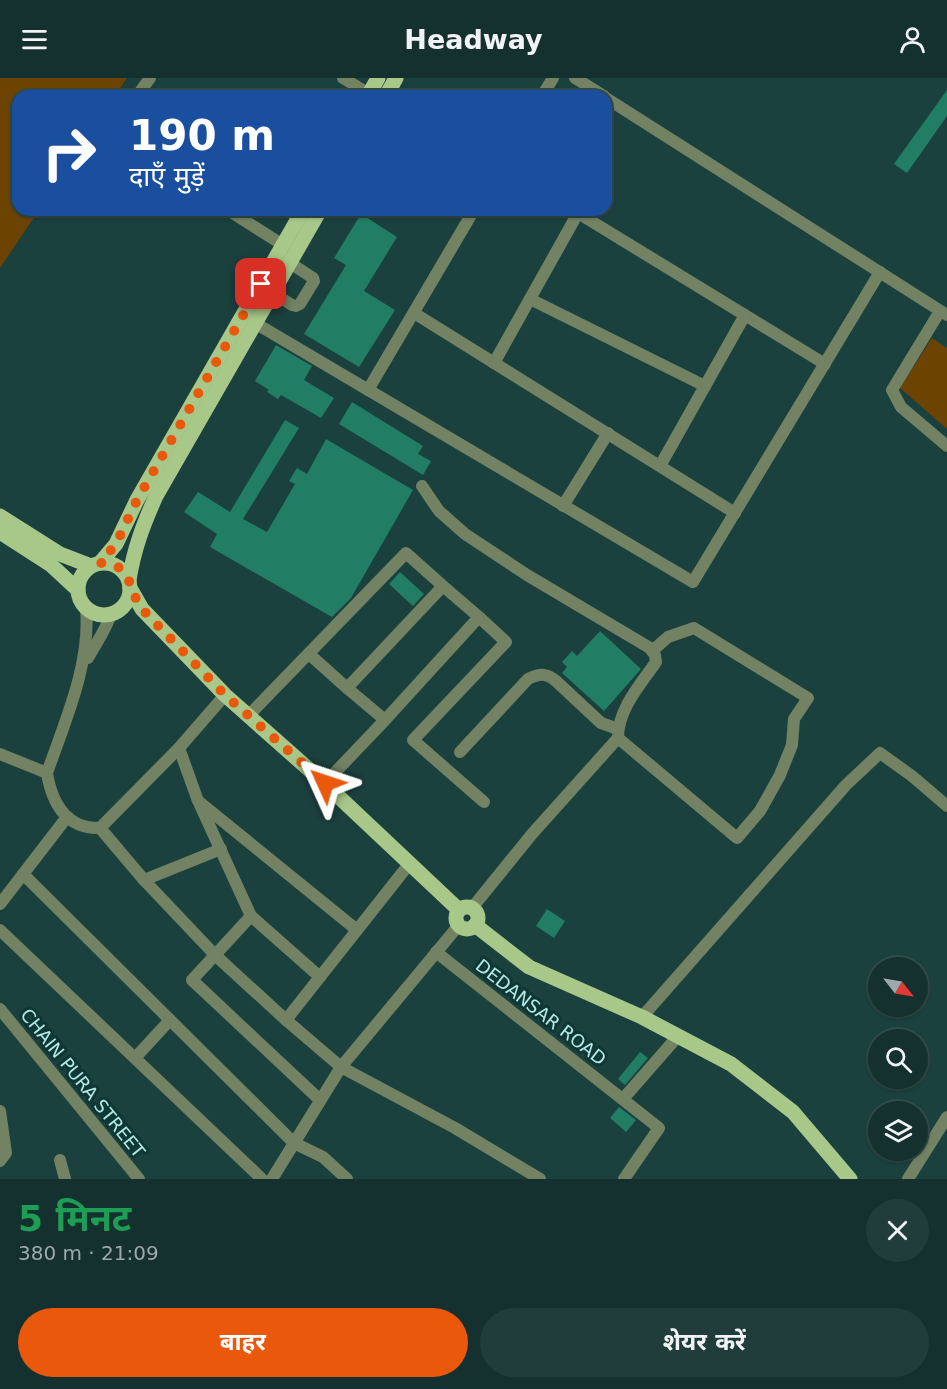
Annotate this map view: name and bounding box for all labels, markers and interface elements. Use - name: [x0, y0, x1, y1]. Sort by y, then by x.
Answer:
- icon: menu: [18, 23, 51, 56]
- icon: person: [896, 23, 929, 56]
- text: Headway: [404, 24, 543, 55]
- text: 190 m: [129, 111, 275, 160]
- icon: right: [30, 114, 108, 192]
- text: दाएँ मुड़ें: [129, 161, 204, 192]
- pin: [235, 258, 286, 309]
- icon: arrive: [244, 267, 277, 300]
- position arrow: [293, 751, 357, 815]
- street label: DEDANSAR ROAD: [472, 955, 610, 1069]
- north arrow: [868, 957, 928, 1017]
- map controls: [868, 957, 928, 1161]
- street label: CHAIN PURA STREET: [16, 1004, 150, 1162]
- button: search: [868, 1029, 928, 1089]
- button: layers: [868, 1101, 928, 1161]
- text: 5 मिनट: [18, 1198, 131, 1239]
- button: close: [866, 1199, 929, 1262]
- text: 380 m · 21:09: [18, 1241, 159, 1265]
- button: बाहर: [18, 1308, 468, 1377]
- button: शेयर करें: [480, 1308, 929, 1377]

